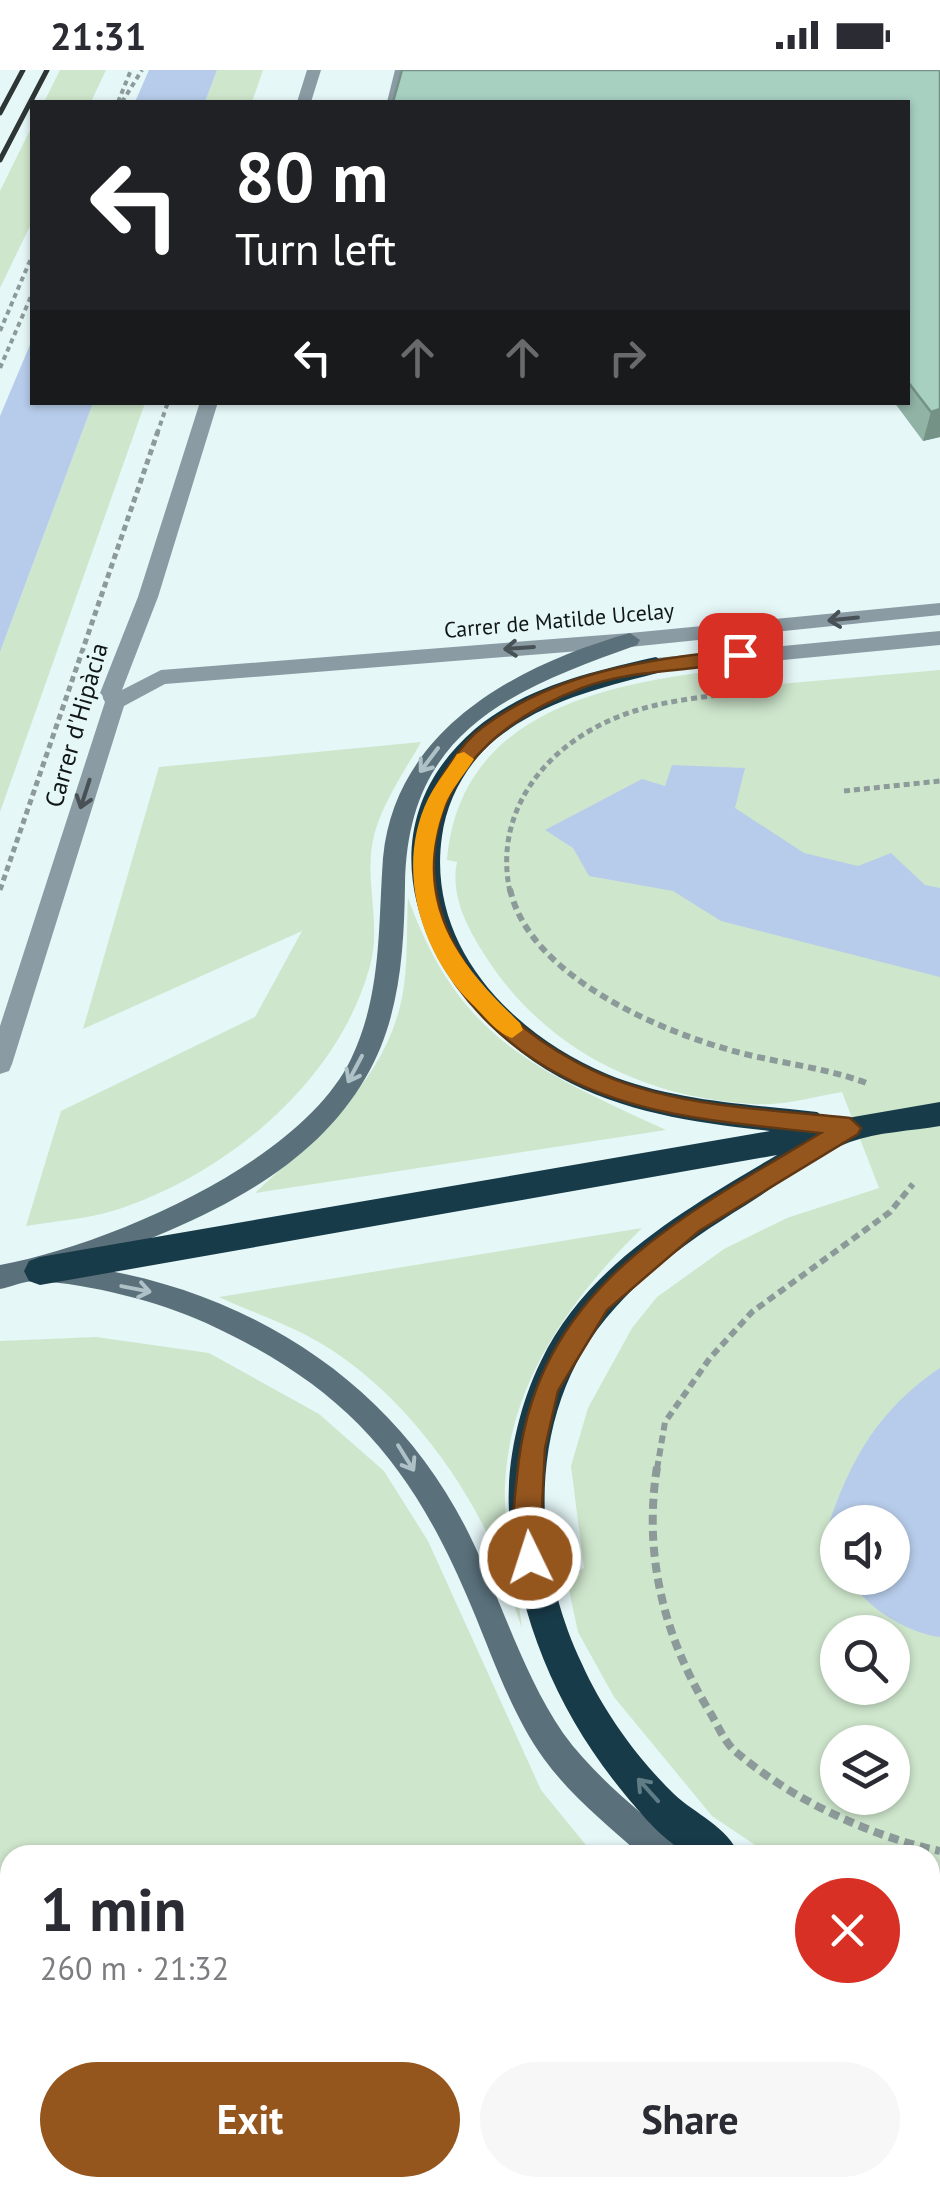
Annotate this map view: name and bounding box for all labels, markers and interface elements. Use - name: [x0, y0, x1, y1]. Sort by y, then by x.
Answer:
- text: 21:31: [50, 11, 146, 60]
- text: 80 m: [235, 131, 388, 221]
- icon: left: [70, 140, 200, 270]
- text: Turn left: [235, 219, 396, 277]
- icon: left: [285, 330, 340, 385]
- icon: ahead: [390, 330, 445, 385]
- icon: ahead: [495, 330, 550, 385]
- icon: right: [600, 330, 655, 385]
- street label: Carrer de Matilde Ucelay: [443, 596, 676, 644]
- one-way arrow: [827, 610, 860, 629]
- pin: [698, 613, 783, 698]
- icon: arrive: [713, 628, 768, 683]
- street label: Carrer d'Hipàcia: [37, 639, 115, 811]
- one-way arrow: [504, 639, 536, 658]
- one-way arrow: [419, 746, 440, 773]
- one-way arrow: [75, 778, 93, 810]
- one-way arrow: [345, 1054, 364, 1084]
- one-way arrow: [119, 1280, 152, 1299]
- one-way arrow: [396, 1444, 416, 1472]
- map controls: [820, 1505, 910, 1815]
- button: sound: [820, 1505, 910, 1595]
- position arrow: [478, 1506, 582, 1610]
- button: search: [820, 1615, 910, 1705]
- button: layers: [820, 1725, 910, 1815]
- one-way arrow: [637, 1778, 660, 1803]
- text: 1 min: [40, 1870, 186, 1948]
- button: close: [795, 1878, 900, 1983]
- text: 260 m · 21:32: [40, 1947, 229, 1989]
- button: Exit: [40, 2062, 460, 2177]
- button: Share: [480, 2062, 900, 2177]

